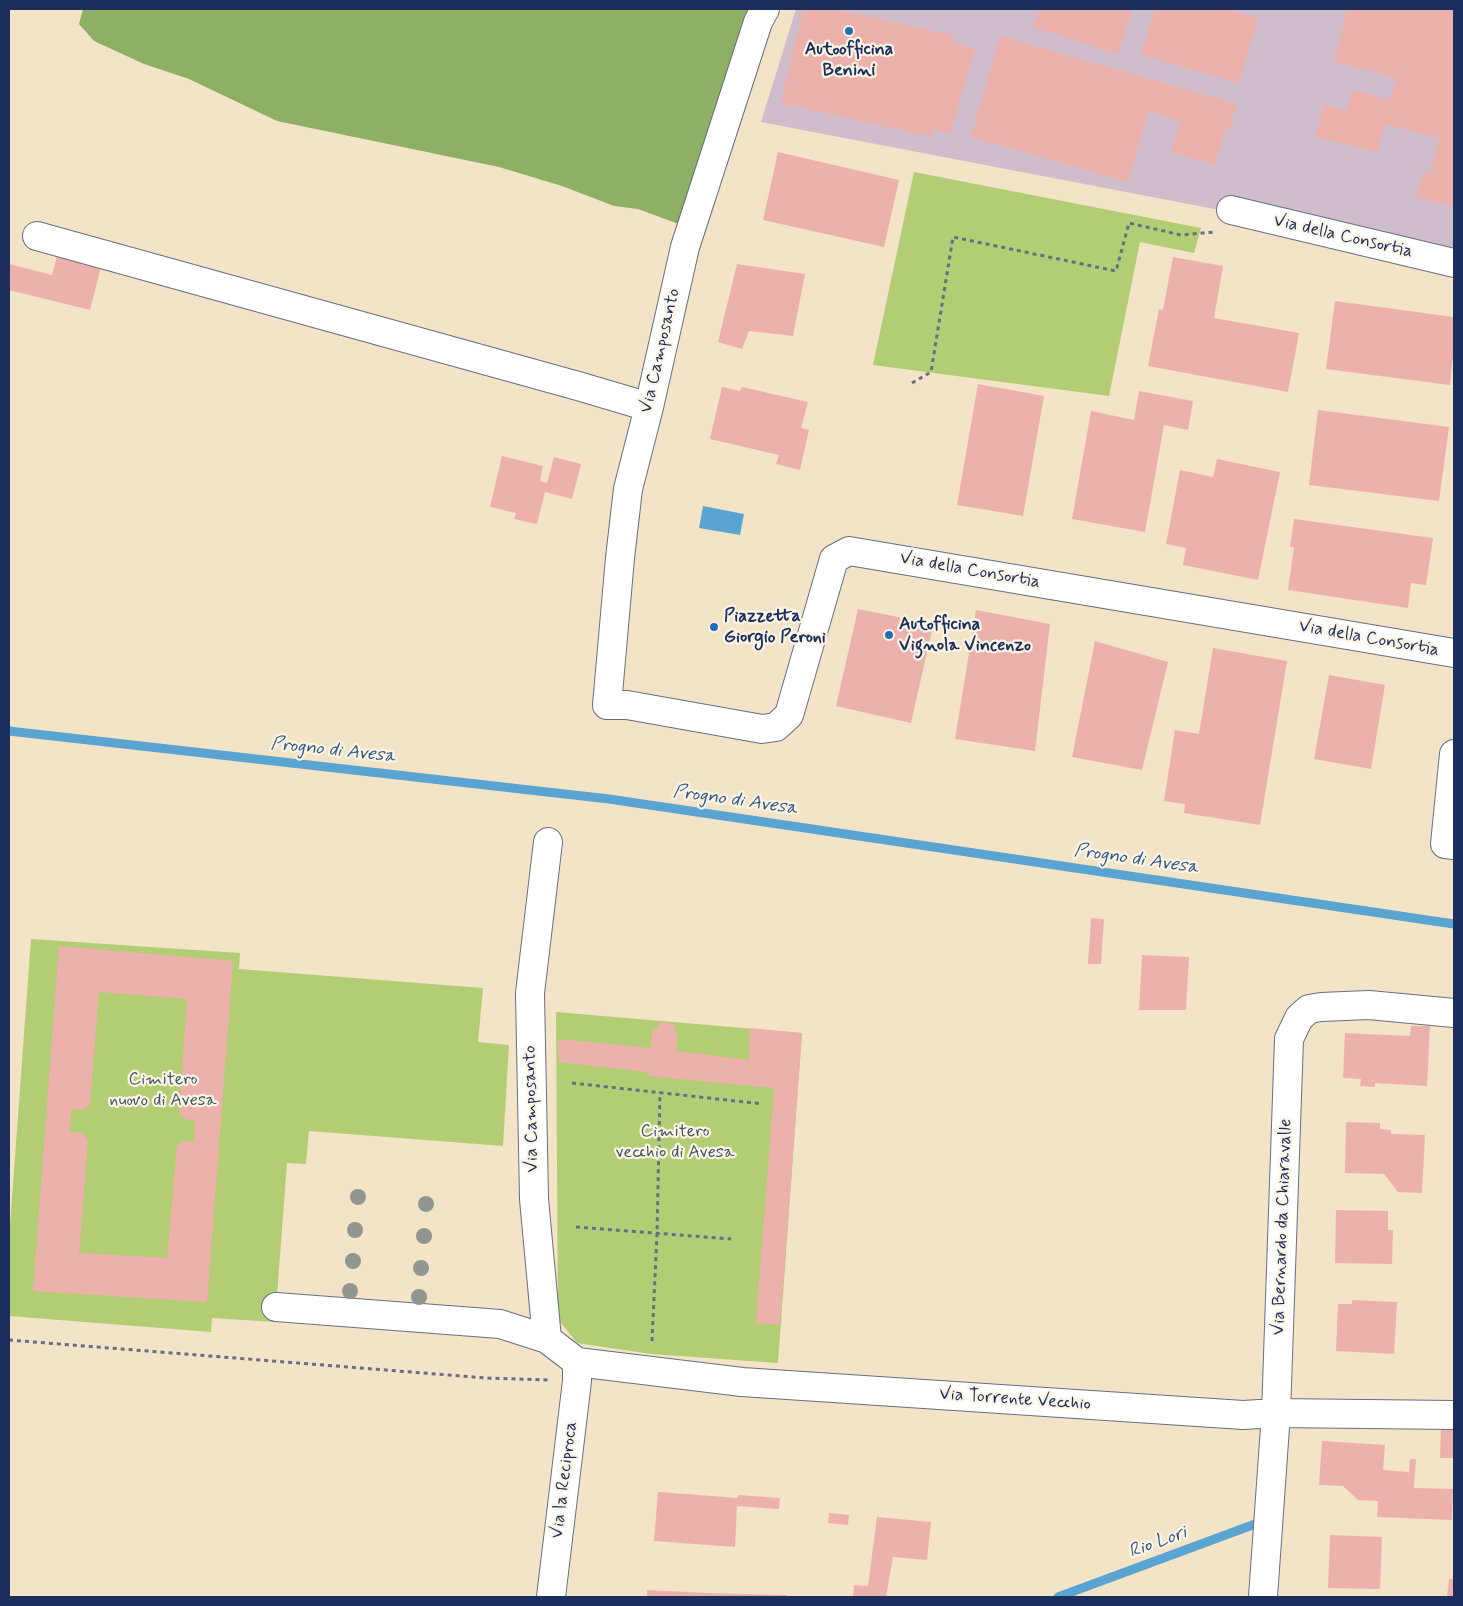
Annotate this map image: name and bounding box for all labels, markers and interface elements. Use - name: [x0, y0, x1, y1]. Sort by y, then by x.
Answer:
- marker: Autoofficina Benini: [843, 25, 855, 37]
- place label: Autoofficina Benini: [805, 39, 893, 82]
- street label: Via della Consortia: [1271, 210, 1415, 264]
- street label: Via Camposanto: [636, 287, 686, 415]
- street label: Via della Consortia: [898, 548, 1042, 594]
- place label: Piazzetta Giorgio Peroni: [724, 606, 826, 649]
- place label: Autofficina Vignola Vincenzo: [899, 614, 1031, 656]
- street label: Via della Consortia: [1297, 616, 1441, 662]
- marker: Piazzetta Giorgio Peroni: [708, 621, 720, 633]
- marker: Autofficina Vignola Vincenzo: [883, 629, 895, 641]
- water label: Progno di Avesa: [270, 733, 396, 769]
- water label: Progno di Avesa: [671, 781, 799, 821]
- water label: Progno di Avesa: [1072, 840, 1200, 880]
- street label: Via Camposanto: [520, 1045, 544, 1173]
- park label: Cimitero nuovo di Avesa: [109, 1069, 217, 1112]
- street label: Via Bernardo da Chiaravalle: [1268, 1118, 1298, 1336]
- park label: Cimitero vecchio di Avesa: [615, 1121, 735, 1164]
- street label: Via Torrente Vecchio: [938, 1384, 1092, 1416]
- street label: Via la Reciproca: [547, 1420, 583, 1540]
- water label: Rio Lori: [1126, 1522, 1190, 1564]

